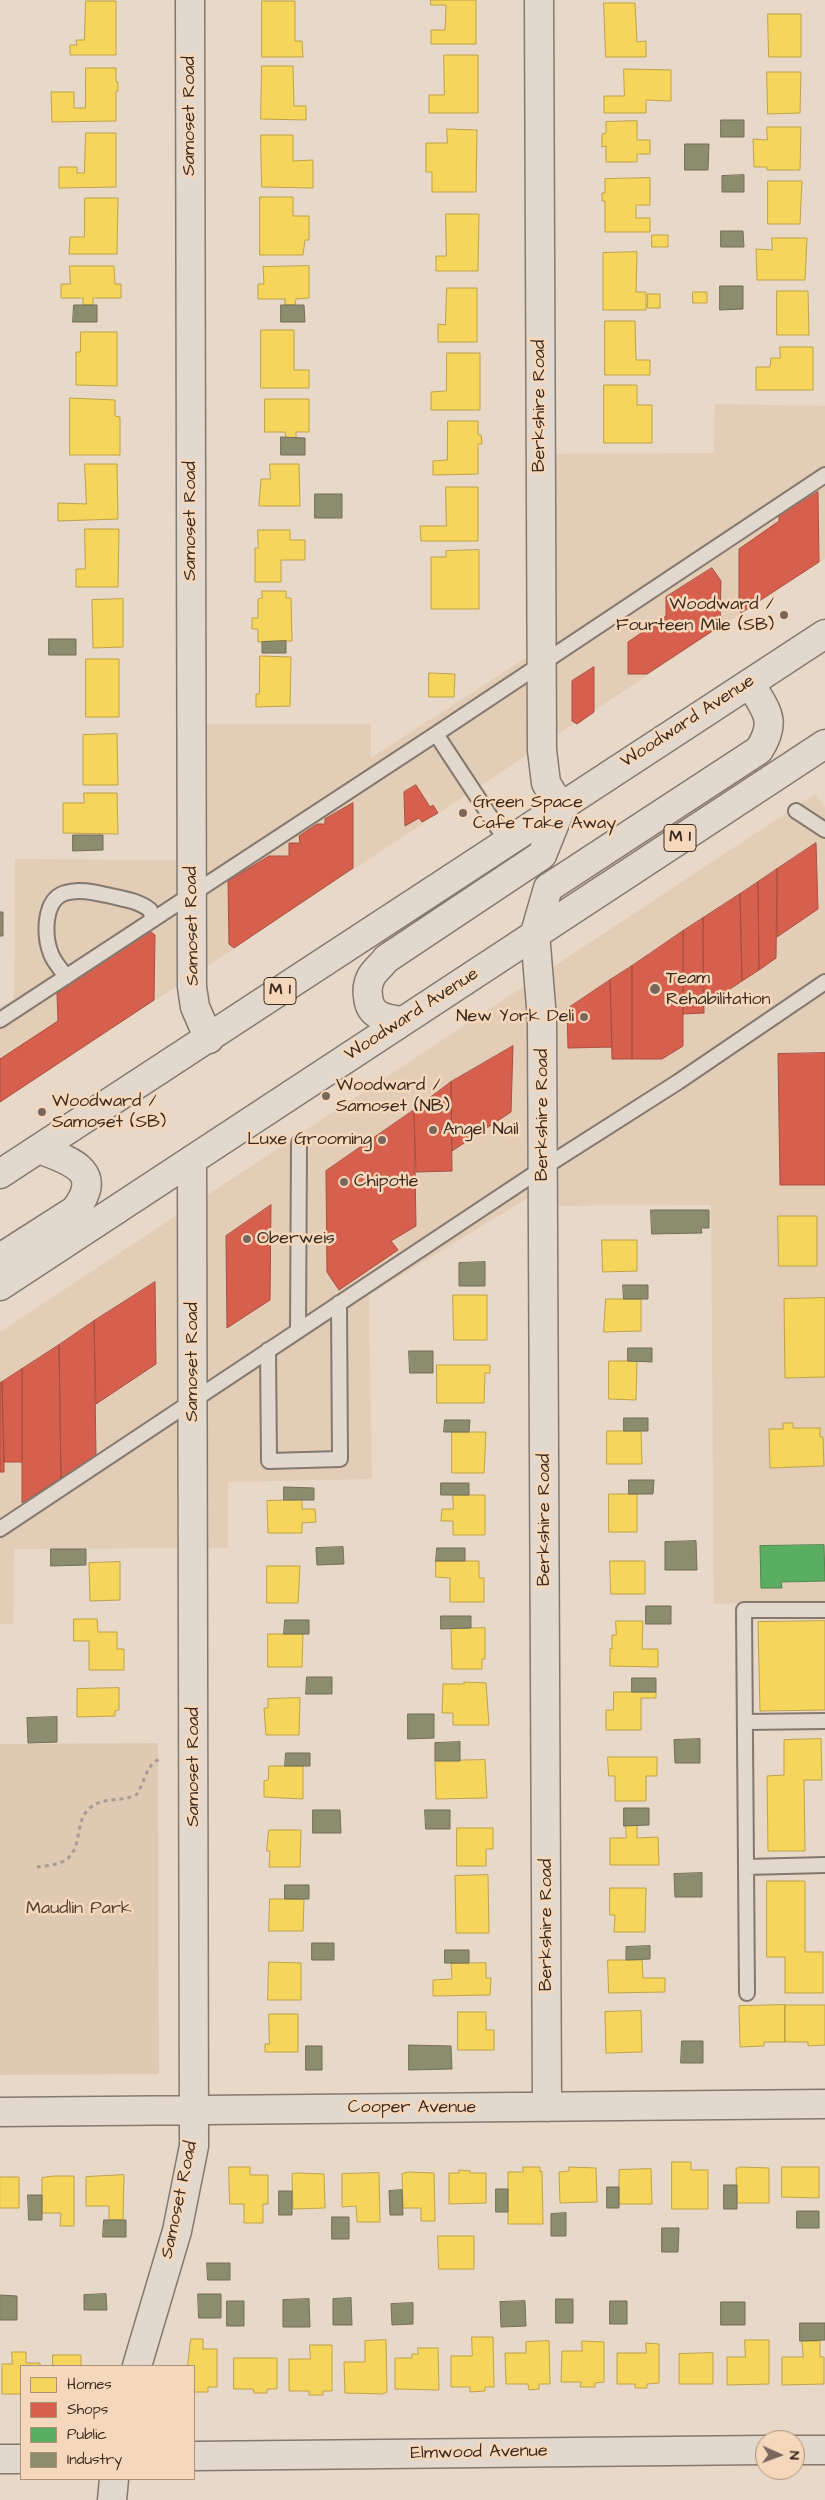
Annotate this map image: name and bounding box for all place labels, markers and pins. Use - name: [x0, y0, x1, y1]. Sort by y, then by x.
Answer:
- place label: Woodward / Fourteen Mile (SB): [616, 594, 774, 636]
- marker: Woodward / Fourteen Mile (SB): [778, 609, 790, 621]
- place label: Green Space Cafe Take Away: [473, 792, 616, 834]
- marker: Green Space Cafe Take Away: [457, 807, 469, 819]
- place label: Team Rehabilitation: [666, 968, 771, 1011]
- marker: Team Rehabilitation: [648, 982, 662, 996]
- place label: New York Deli: [456, 1006, 574, 1028]
- marker: New York Deli: [578, 1011, 590, 1023]
- place label: Woodward / Samoset (NB): [336, 1075, 450, 1118]
- marker: Woodward / Samoset (NB): [320, 1090, 332, 1102]
- place label: Woodward / Samoset (SB): [52, 1091, 166, 1134]
- marker: Woodward / Samoset (SB): [36, 1106, 48, 1118]
- place label: Angel Nail: [443, 1119, 519, 1141]
- marker: Angel Nail: [427, 1124, 439, 1136]
- place label: Luxe Grooming: [247, 1129, 372, 1151]
- marker: Luxe Grooming: [376, 1134, 388, 1146]
- place label: Chipotle: [354, 1171, 418, 1193]
- marker: Chipotle: [338, 1176, 350, 1188]
- place label: Oberweis: [257, 1228, 335, 1250]
- marker: Oberweis: [241, 1233, 253, 1245]

